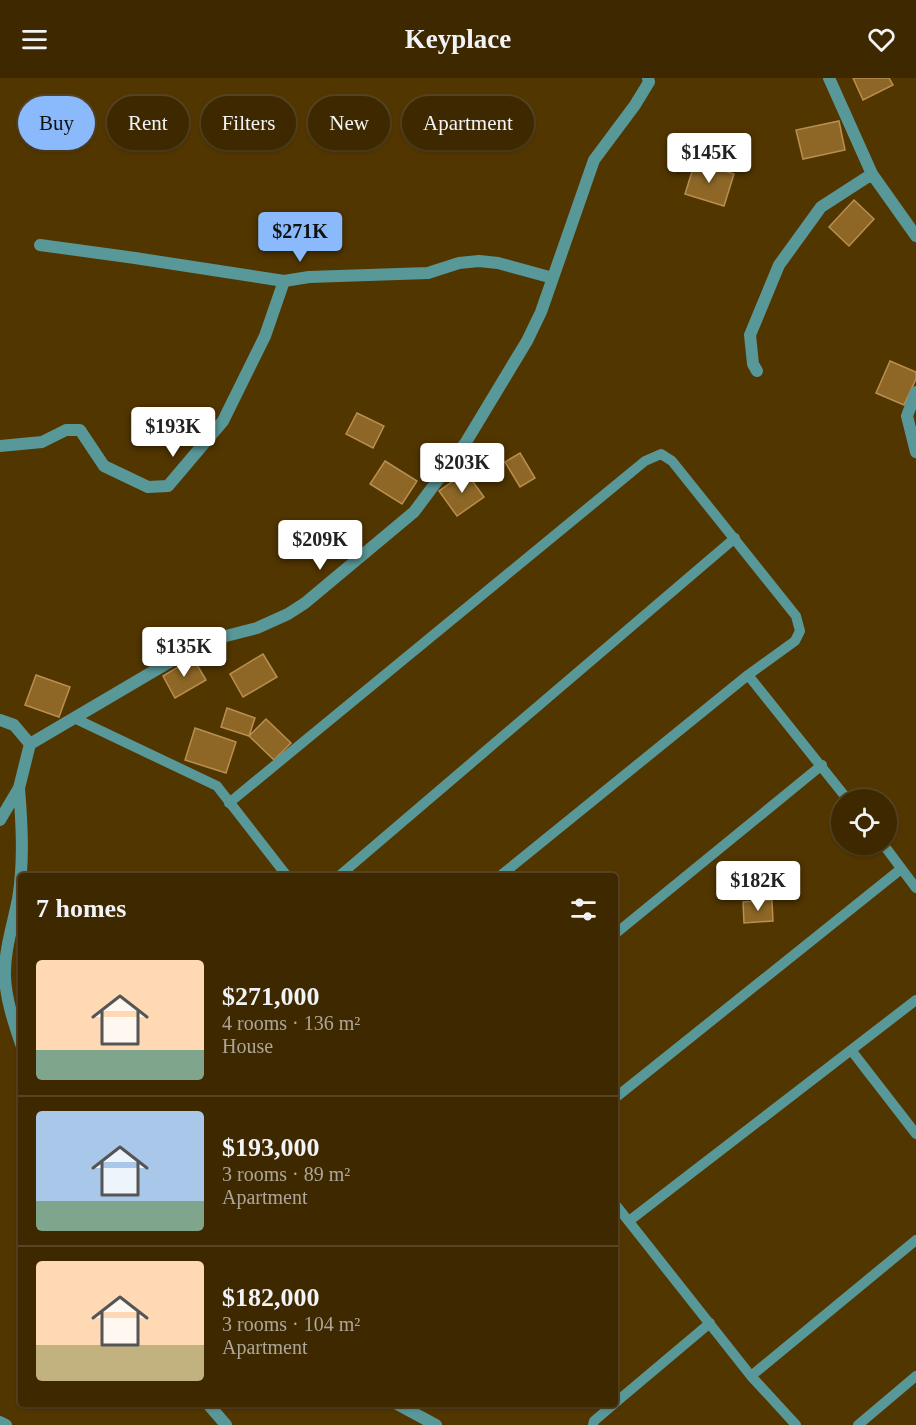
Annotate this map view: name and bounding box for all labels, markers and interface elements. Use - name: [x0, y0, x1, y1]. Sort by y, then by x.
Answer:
- icon: menu: [18, 23, 51, 56]
- icon: heart: [865, 23, 898, 56]
- text: Keyplace: [405, 24, 511, 54]
- chip: Buy: [18, 96, 95, 150]
- chip: Rent: [107, 96, 189, 150]
- chip: Filters: [201, 96, 296, 150]
- chip: New: [308, 96, 390, 150]
- chip: Apartment: [402, 96, 534, 150]
- pin: $145K: [667, 133, 751, 184]
- text: $145K: [681, 141, 737, 163]
- pin: $271K: [258, 212, 342, 263]
- text: $271K: [272, 220, 328, 242]
- pin: $193K: [131, 407, 215, 458]
- text: $193K: [145, 415, 201, 437]
- pin: $203K: [420, 443, 504, 494]
- text: $203K: [434, 451, 490, 473]
- pin: $209K: [278, 520, 362, 571]
- text: $209K: [292, 528, 348, 550]
- pin: $135K: [142, 627, 226, 678]
- text: $135K: [156, 635, 212, 657]
- map controls: [831, 789, 897, 855]
- button: locate: [831, 789, 897, 855]
- pin: $182K: [716, 861, 800, 912]
- text: $182K: [730, 869, 786, 891]
- icon: filters: [567, 893, 600, 926]
- text: 7 homes: [36, 894, 126, 923]
- text: $271,000: [222, 982, 320, 1011]
- icon: home: [84, 984, 156, 1056]
- text: 4 rooms · 136 m²: [222, 1012, 360, 1034]
- text: House: [222, 1035, 273, 1057]
- text: $193,000: [222, 1133, 320, 1162]
- icon: home: [84, 1135, 156, 1207]
- text: 3 rooms · 89 m²: [222, 1163, 350, 1185]
- text: Apartment: [222, 1186, 308, 1208]
- text: $182,000: [222, 1283, 320, 1312]
- icon: home: [84, 1285, 156, 1357]
- text: 3 rooms · 104 m²: [222, 1313, 360, 1335]
- text: Apartment: [222, 1336, 308, 1358]

